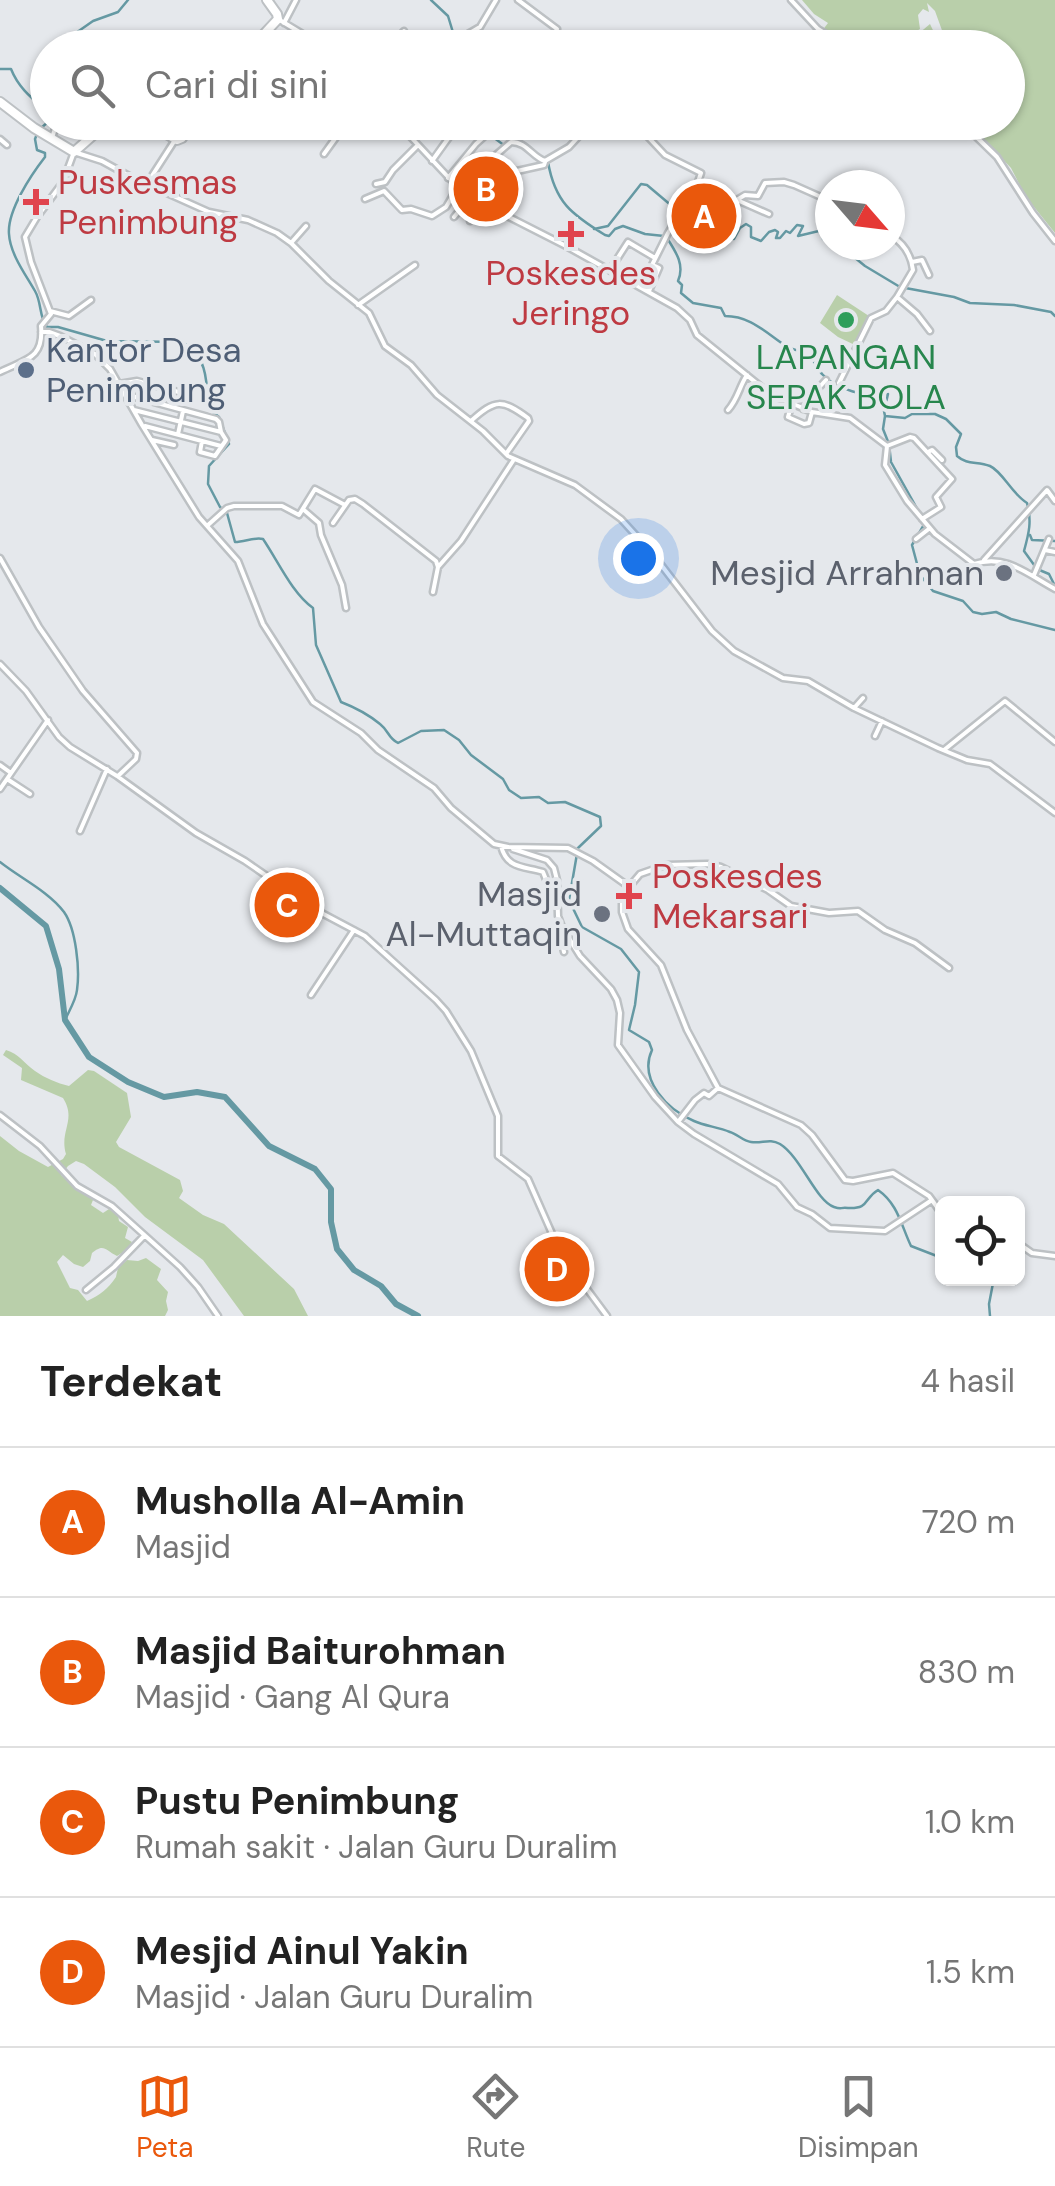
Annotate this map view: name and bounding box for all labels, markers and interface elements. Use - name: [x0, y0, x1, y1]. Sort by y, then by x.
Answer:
- search box: [30, 30, 1025, 140]
- icon: search: [65, 58, 120, 113]
- text: Cari di sini: [145, 60, 328, 110]
- pin: B: [454, 152, 518, 226]
- place label: Puskesmas Penimbung: [58, 159, 238, 245]
- north arrow: [815, 170, 905, 260]
- pin: A: [672, 178, 736, 254]
- marker: Puskesmas Penimbung: [23, 189, 49, 215]
- marker: Poskesdes Jeringo: [558, 221, 584, 247]
- place label: Poskesdes Jeringo: [486, 250, 656, 336]
- marker: LAPANGAN SEPAK BOLA: [835, 309, 857, 331]
- place label: Kantor Desa Penimbung: [46, 327, 242, 413]
- place label: LAPANGAN SEPAK BOLA: [746, 334, 946, 420]
- marker: Kantor Desa Penimbung: [15, 359, 37, 381]
- your location: [613, 533, 664, 584]
- place label: Mesjid Arrahman: [710, 550, 984, 596]
- marker: Mesjid Arrahman: [993, 562, 1015, 584]
- place label: Poskesdes Mekarsari: [652, 853, 823, 939]
- pin: C: [254, 868, 320, 942]
- place label: Masjid Al-Muttaqin: [386, 871, 582, 957]
- marker: Poskesdes Mekarsari: [616, 883, 642, 909]
- marker: Masjid Al-Muttaqin: [591, 903, 613, 925]
- map controls: [935, 1196, 1025, 1286]
- button: locate: [935, 1196, 1025, 1286]
- pin: D: [524, 1232, 590, 1306]
- text: Terdekat: [40, 1354, 222, 1409]
- text: 4 hasil: [920, 1360, 1015, 1402]
- text: Musholla Al-Amin: [135, 1476, 465, 1526]
- text: A: [61, 1501, 84, 1543]
- text: 720 m: [922, 1501, 1015, 1543]
- text: Masjid: [135, 1526, 231, 1568]
- text: Masjid Baiturohman: [135, 1626, 506, 1676]
- text: B: [62, 1651, 83, 1693]
- text: 830 m: [918, 1651, 1015, 1693]
- text: Masjid · Gang Al Qura: [135, 1676, 450, 1718]
- text: Pustu Penimbung: [135, 1776, 459, 1826]
- text: C: [61, 1801, 84, 1843]
- text: 1.0 km: [925, 1801, 1015, 1843]
- text: Rumah sakit · Jalan Guru Duralim: [135, 1826, 617, 1868]
- text: Mesjid Ainul Yakin: [135, 1926, 469, 1976]
- text: D: [61, 1951, 84, 1993]
- text: 1.5 km: [926, 1951, 1015, 1993]
- text: Masjid · Jalan Guru Duralim: [135, 1976, 533, 2018]
- tab: Peta: [136, 2069, 193, 2166]
- tab: Rute: [466, 2069, 525, 2166]
- tab: Disimpan: [798, 2069, 919, 2166]

